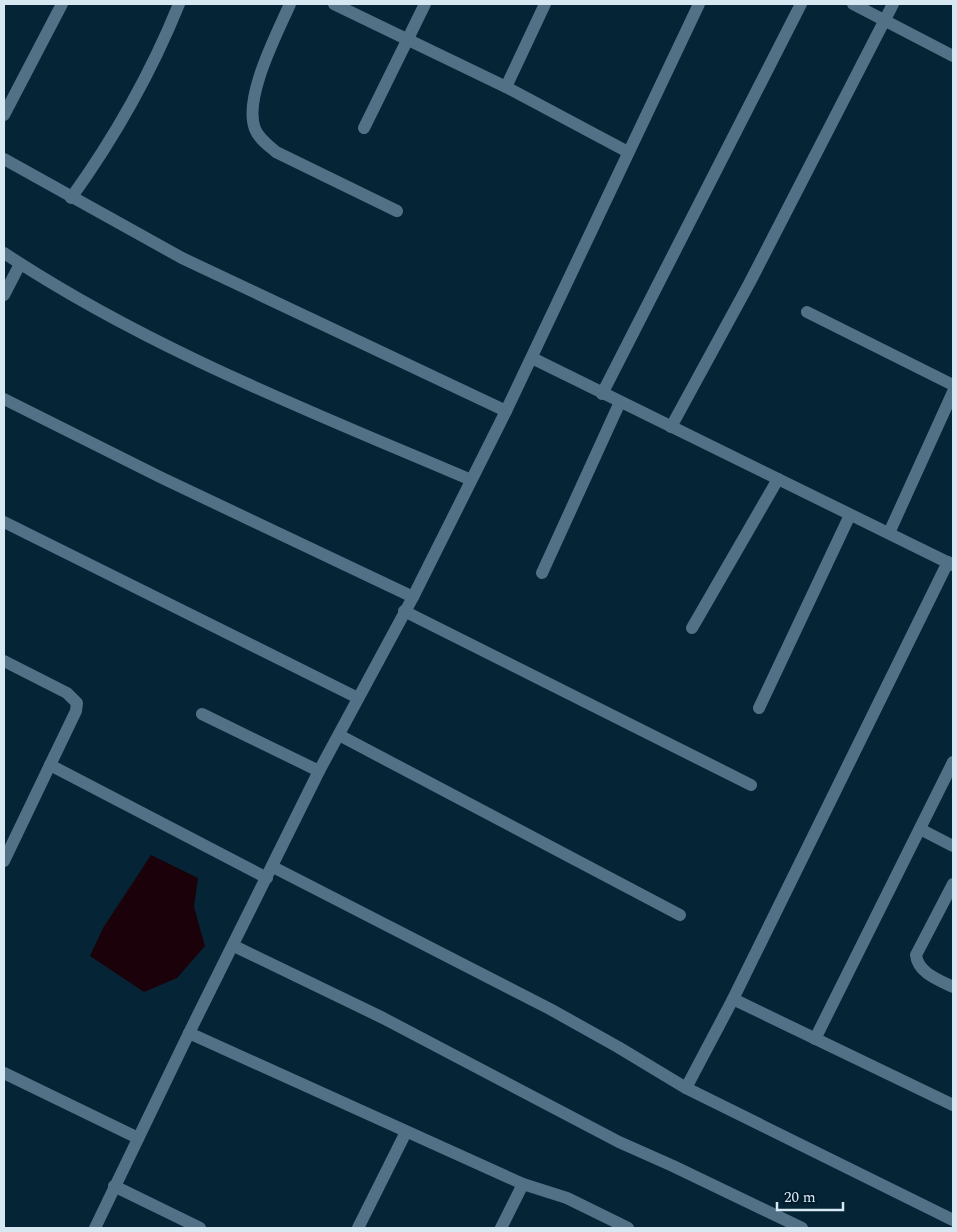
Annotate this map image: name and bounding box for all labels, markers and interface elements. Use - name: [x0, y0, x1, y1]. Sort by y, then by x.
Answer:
- scale bar: [777, 1180, 843, 1212]
- text: 20 m: [784, 1186, 816, 1209]

